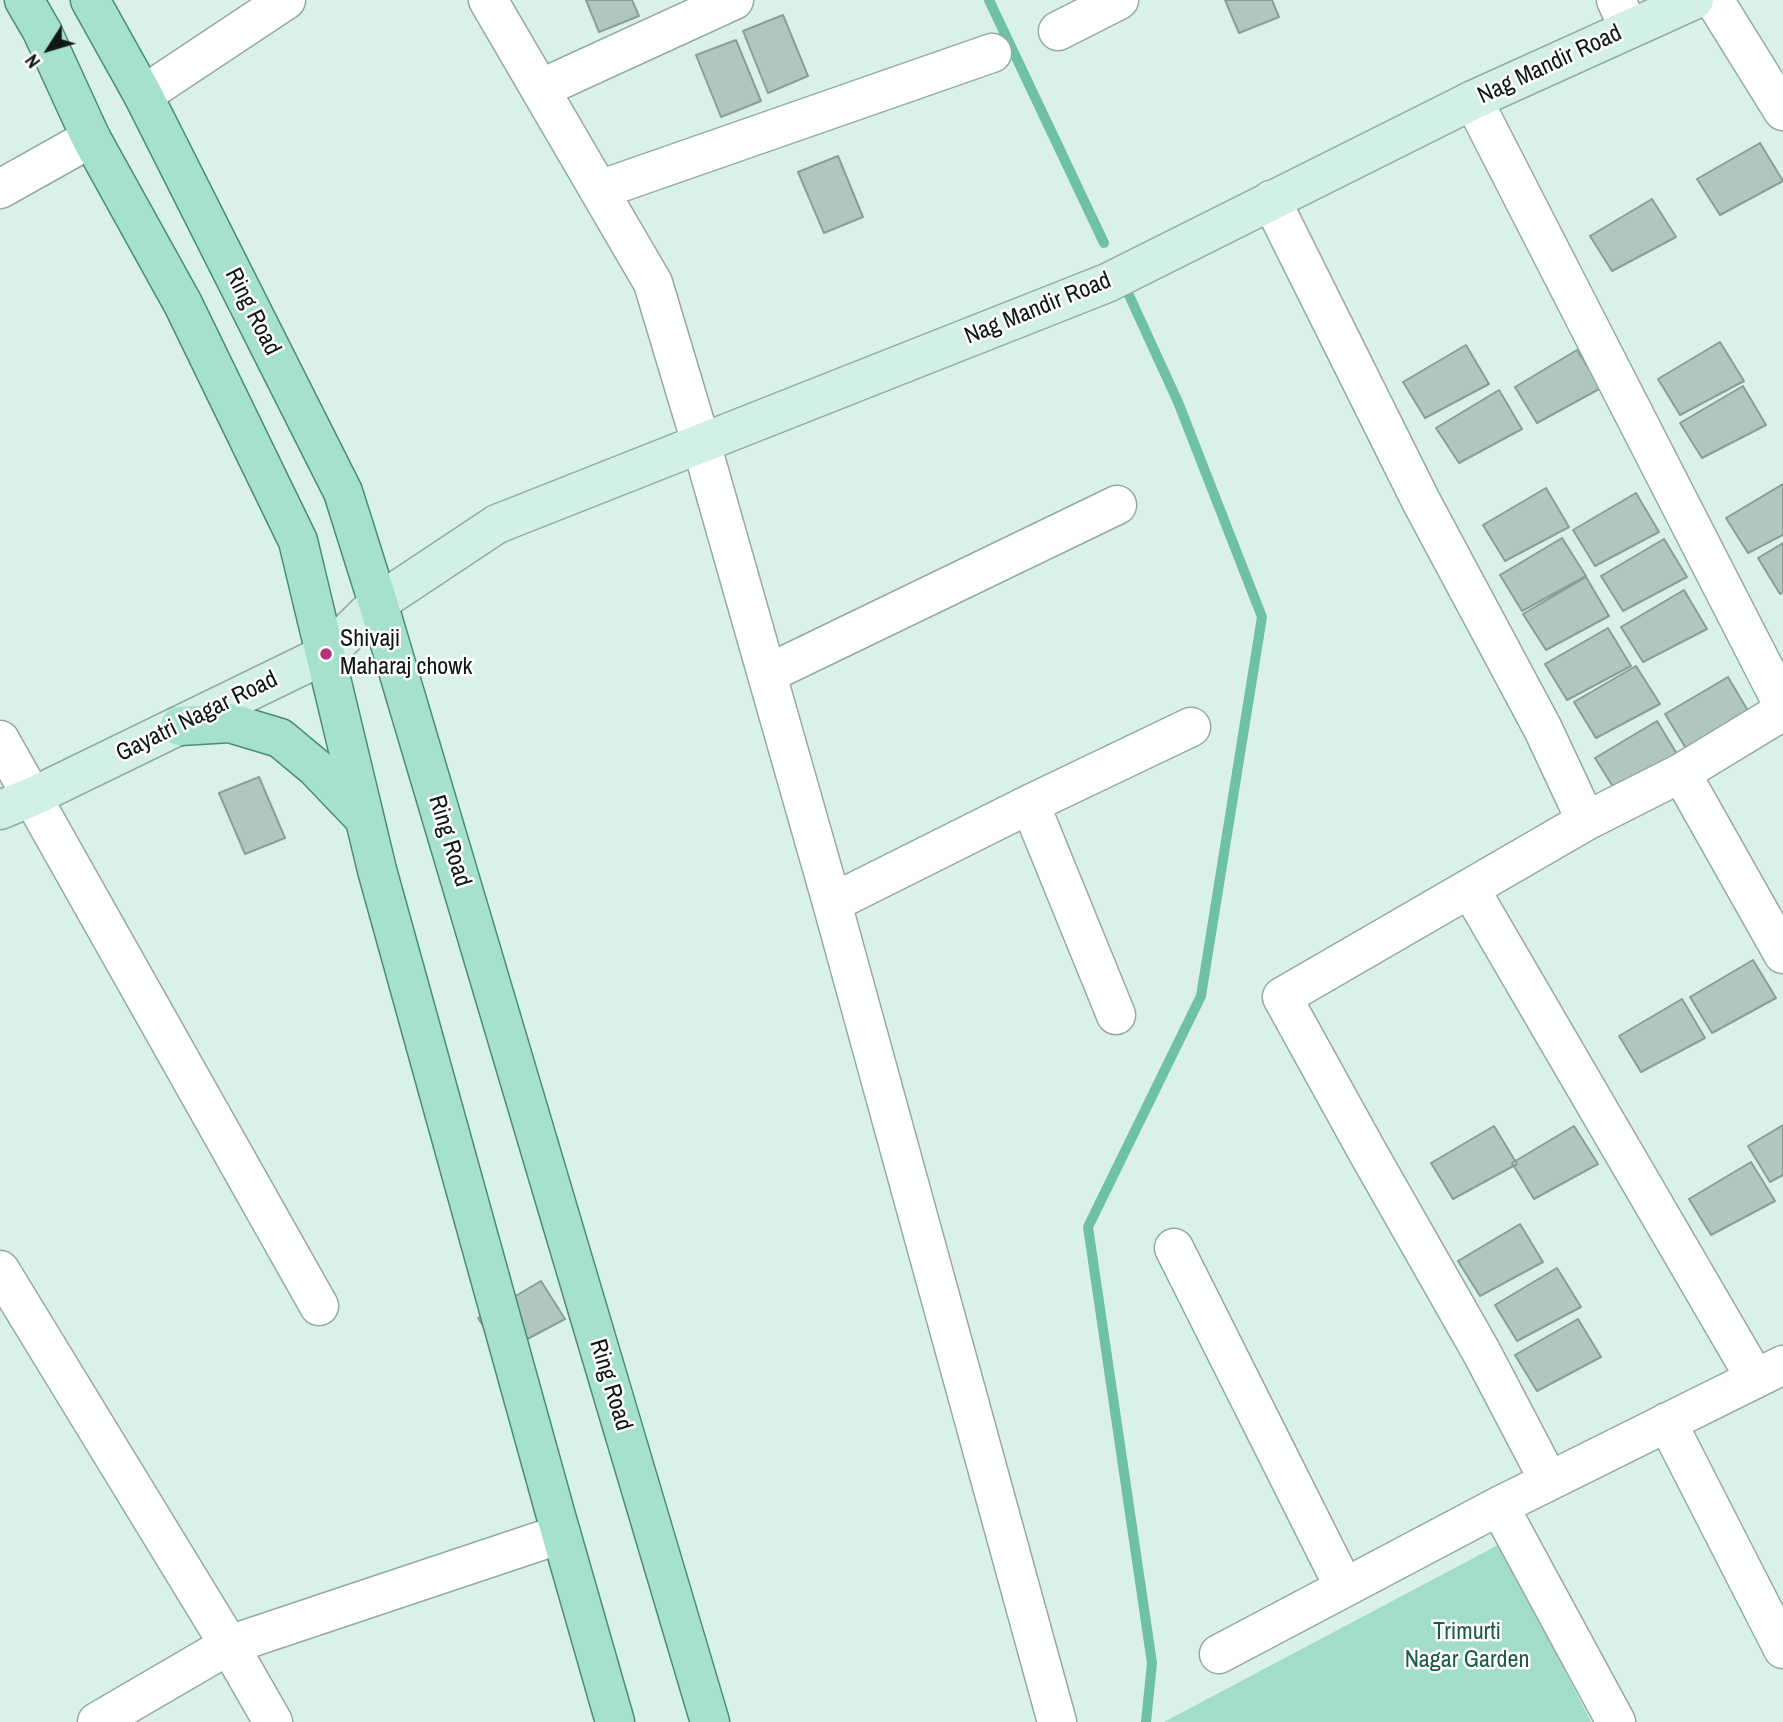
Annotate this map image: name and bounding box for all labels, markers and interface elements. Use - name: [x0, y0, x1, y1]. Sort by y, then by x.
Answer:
- north arrow: [14, 14, 84, 84]
- street label: Nag Mandir Road: [1474, 19, 1626, 111]
- text: N: [18, 49, 46, 74]
- street label: Ring Road: [218, 264, 286, 360]
- street label: Nag Mandir Road: [961, 267, 1115, 351]
- place label: Shivaji Maharaj chowk: [340, 626, 472, 682]
- marker: Shivaji Maharaj chowk: [318, 646, 334, 662]
- street label: Gayatri Nagar Road: [112, 665, 282, 769]
- street label: Ring Road: [421, 792, 477, 890]
- street label: Ring Road: [582, 1336, 638, 1434]
- park label: Trimurti Nagar Garden: [1405, 1619, 1529, 1675]

